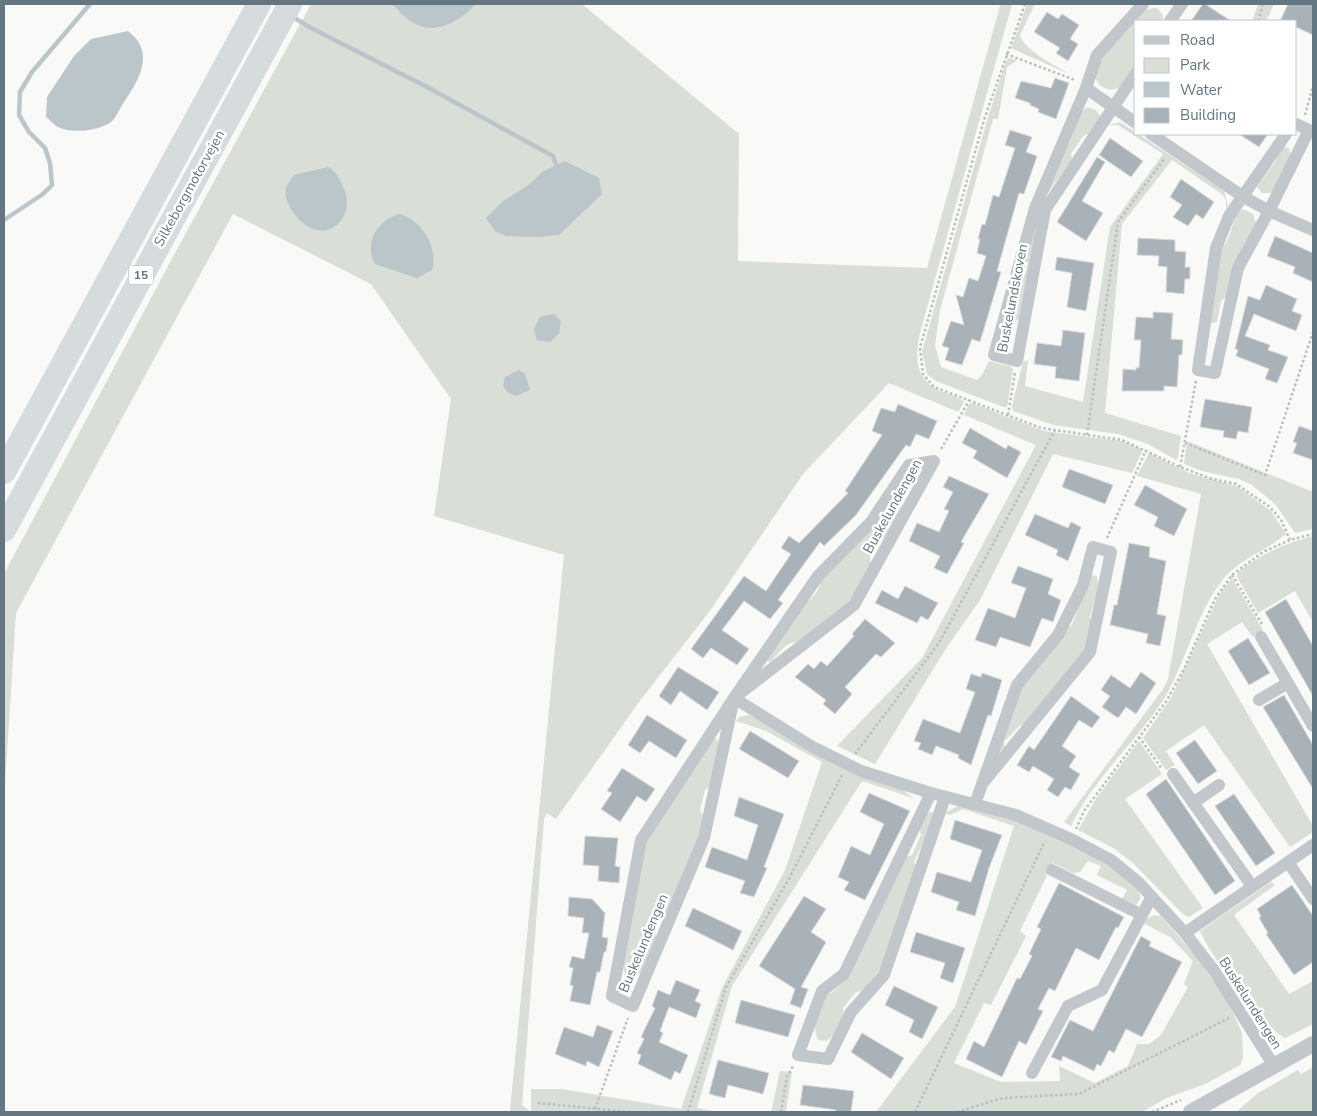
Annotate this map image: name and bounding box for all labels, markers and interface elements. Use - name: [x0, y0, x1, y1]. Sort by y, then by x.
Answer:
- legend: [1134, 20, 1297, 135]
- text: Road: [1180, 30, 1215, 50]
- text: Park: [1180, 55, 1210, 75]
- text: Water: [1180, 80, 1223, 100]
- text: Building: [1180, 105, 1236, 125]
- street label: Silkeborgmotorvejen: [150, 127, 229, 250]
- street label: Buskelundskoven: [993, 242, 1032, 354]
- road number: 15: [128, 266, 154, 284]
- street label: Buskelundengen: [859, 456, 926, 557]
- street label: Buskelundengen: [614, 891, 673, 995]
- street label: Buskelundengen: [1215, 954, 1287, 1053]

